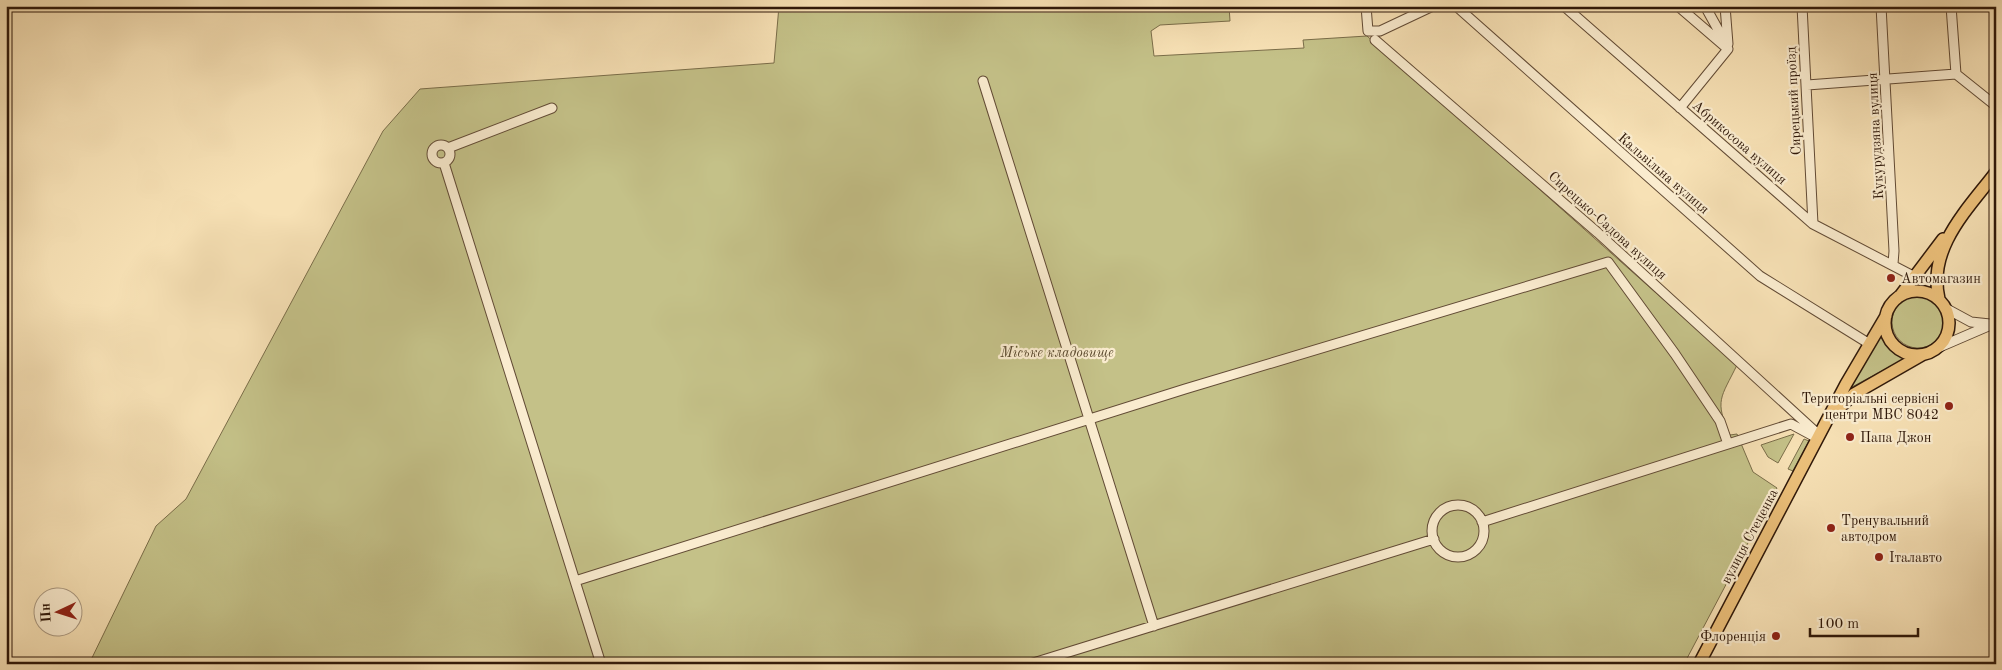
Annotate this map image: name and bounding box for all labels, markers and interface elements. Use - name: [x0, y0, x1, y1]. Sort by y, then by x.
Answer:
- street label: Сирецький проїзд: [1784, 46, 1804, 156]
- street label: Кукурудзяна вулиця: [1866, 72, 1886, 200]
- street label: Абрикосова вулиця: [1690, 98, 1789, 187]
- street label: Кальвільна вулиця: [1615, 131, 1712, 217]
- street label: Сирецько-Садова вулиця: [1546, 169, 1669, 282]
- marker: Автомагазин: [1885, 272, 1897, 284]
- place label: Автомагазин: [1901, 272, 1981, 286]
- park label: Міське кладовище: [999, 346, 1114, 361]
- place label: Територіальні сервісні центри МВС 8042: [1801, 392, 1939, 422]
- marker: Територіальні сервісні центри МВС 8042: [1943, 400, 1955, 412]
- marker: Папа Джон: [1844, 431, 1856, 443]
- place label: Папа Джон: [1860, 431, 1932, 445]
- street label: вулиця Стеценка: [1719, 487, 1781, 586]
- place label: Тренувальний автодром: [1841, 514, 1929, 544]
- marker: Тренувальний автодром: [1825, 522, 1837, 534]
- marker: Італавто: [1873, 551, 1885, 563]
- place label: Італавто: [1889, 551, 1942, 565]
- north arrow: [32, 588, 82, 638]
- text: Пн: [38, 603, 54, 623]
- scale bar: [1810, 605, 1917, 637]
- text: 100 m: [1817, 617, 1859, 632]
- place label: Флоренція: [1700, 630, 1766, 644]
- marker: Флоренція: [1770, 630, 1782, 642]

